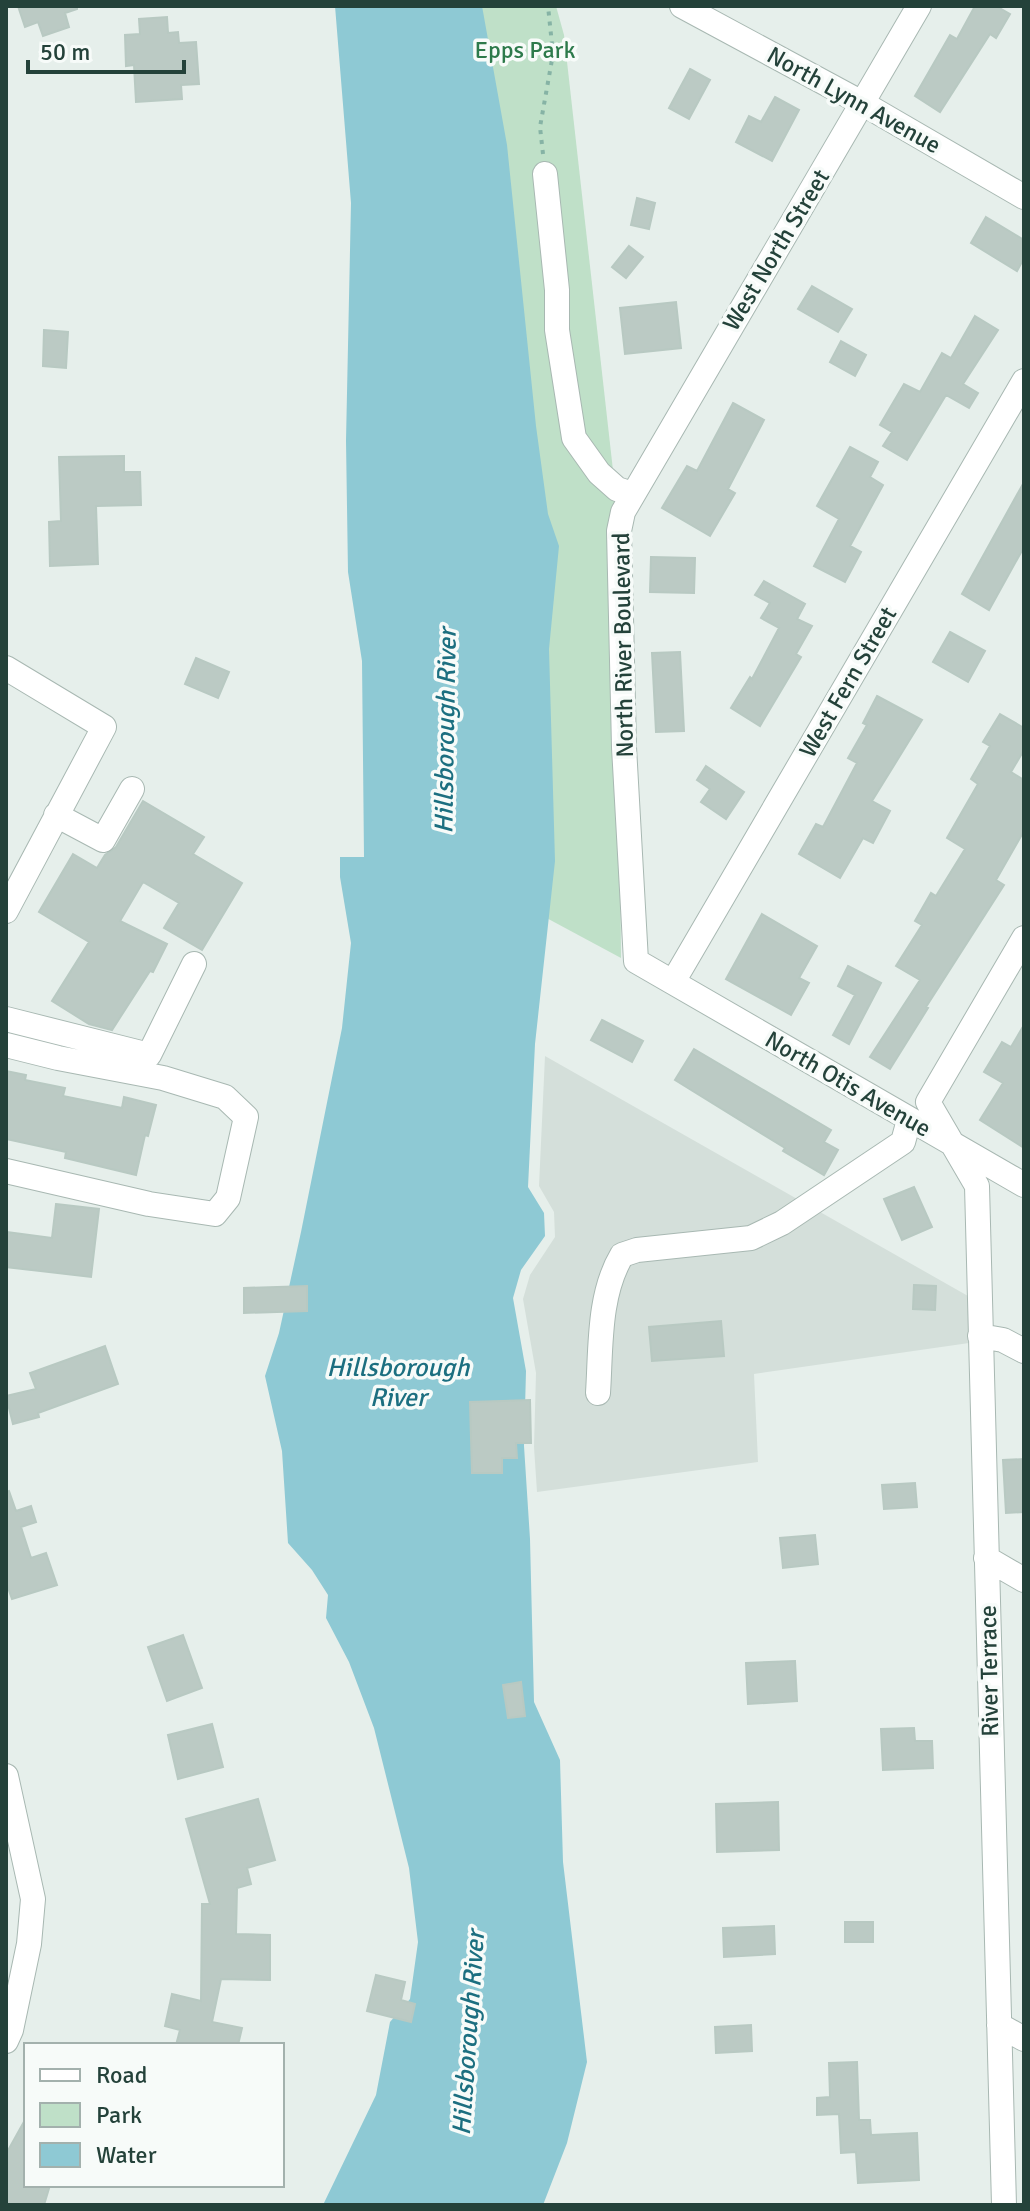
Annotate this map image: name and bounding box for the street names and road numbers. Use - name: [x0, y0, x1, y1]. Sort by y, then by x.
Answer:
- street label: North Lynn Avenue: [762, 40, 946, 160]
- street label: West North Street: [716, 164, 836, 336]
- street label: North River Boulevard: [606, 532, 640, 758]
- street label: West Fern Street: [793, 601, 903, 763]
- street label: North Otis Avenue: [760, 1024, 936, 1144]
- street label: River Terrace: [973, 1605, 1005, 1737]

